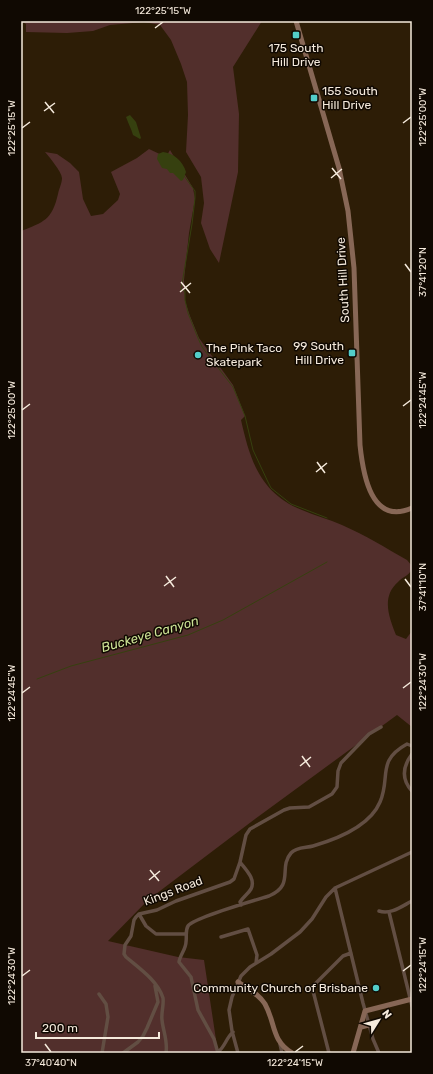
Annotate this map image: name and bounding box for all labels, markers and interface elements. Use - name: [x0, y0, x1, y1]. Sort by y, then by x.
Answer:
- text: 122°25'15"W: [135, 5, 191, 17]
- marker: 175 South Hill Drive: [291, 30, 301, 40]
- place label: 175 South Hill Drive: [269, 41, 323, 69]
- place label: 155 South Hill Drive: [322, 84, 378, 112]
- text: 122°25'00"W: [417, 88, 429, 146]
- marker: 155 South Hill Drive: [309, 93, 319, 103]
- text: 122°25'15"W: [6, 100, 18, 156]
- street label: South Hill Drive: [334, 237, 352, 323]
- text: 37°41'20"N: [417, 247, 429, 297]
- place label: 99 South Hill Drive: [293, 339, 344, 367]
- place label: The Pink Taco Skatepark: [206, 341, 282, 369]
- marker: 99 South Hill Drive: [347, 348, 357, 358]
- marker: The Pink Taco Skatepark: [193, 350, 203, 360]
- text: 122°24'45"W: [417, 371, 429, 429]
- text: 122°25'00"W: [6, 381, 18, 439]
- text: 37°41'10"N: [417, 563, 429, 611]
- water label: Buckeye Canyon: [100, 613, 201, 655]
- text: 122°24'30"W: [417, 653, 429, 711]
- text: 122°24'45"W: [6, 664, 18, 722]
- street label: Kings Road: [142, 873, 204, 909]
- text: 122°24'15"W: [417, 937, 429, 993]
- text: 122°24'30"W: [6, 947, 18, 1005]
- place label: Community Church of Brisbane: [193, 981, 368, 995]
- marker: Community Church of Brisbane: [371, 983, 381, 993]
- north arrow: [359, 1000, 399, 1040]
- text: N: [379, 1007, 394, 1021]
- scale bar: [36, 1014, 159, 1040]
- text: 200 m: [42, 1021, 78, 1035]
- text: 37°40'40"N: [25, 1057, 77, 1069]
- text: 122°24'15"W: [267, 1057, 323, 1069]

